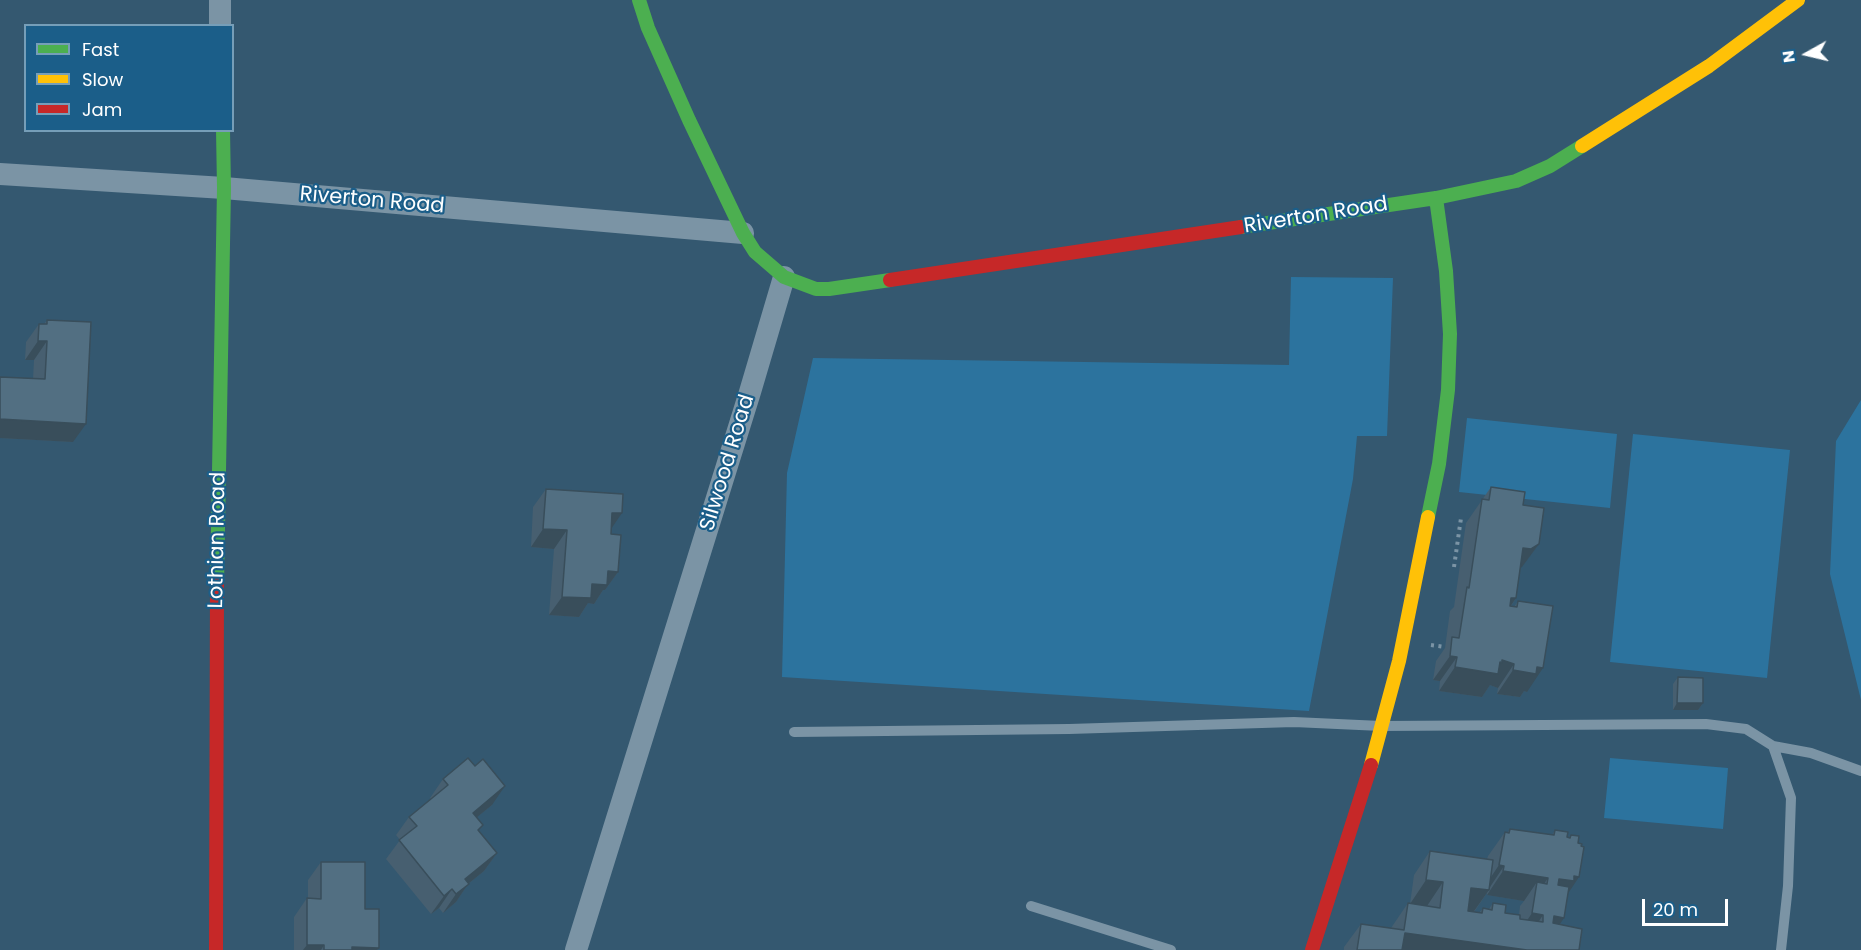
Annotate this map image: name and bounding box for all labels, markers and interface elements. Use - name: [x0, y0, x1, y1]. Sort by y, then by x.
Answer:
- legend: [24, 24, 234, 132]
- north arrow: [1777, 24, 1837, 84]
- text: Fast: [82, 37, 119, 62]
- text: N: [1776, 49, 1801, 64]
- text: Slow: [82, 67, 123, 92]
- text: Jam: [82, 97, 122, 122]
- street label: Riverton Road: [299, 182, 445, 220]
- street label: Riverton Road: [1242, 192, 1390, 240]
- street label: Silwood Road: [695, 392, 761, 534]
- street label: Lothian Road: [204, 471, 232, 609]
- scale bar: [1645, 887, 1730, 925]
- text: 20 m: [1653, 897, 1698, 922]

